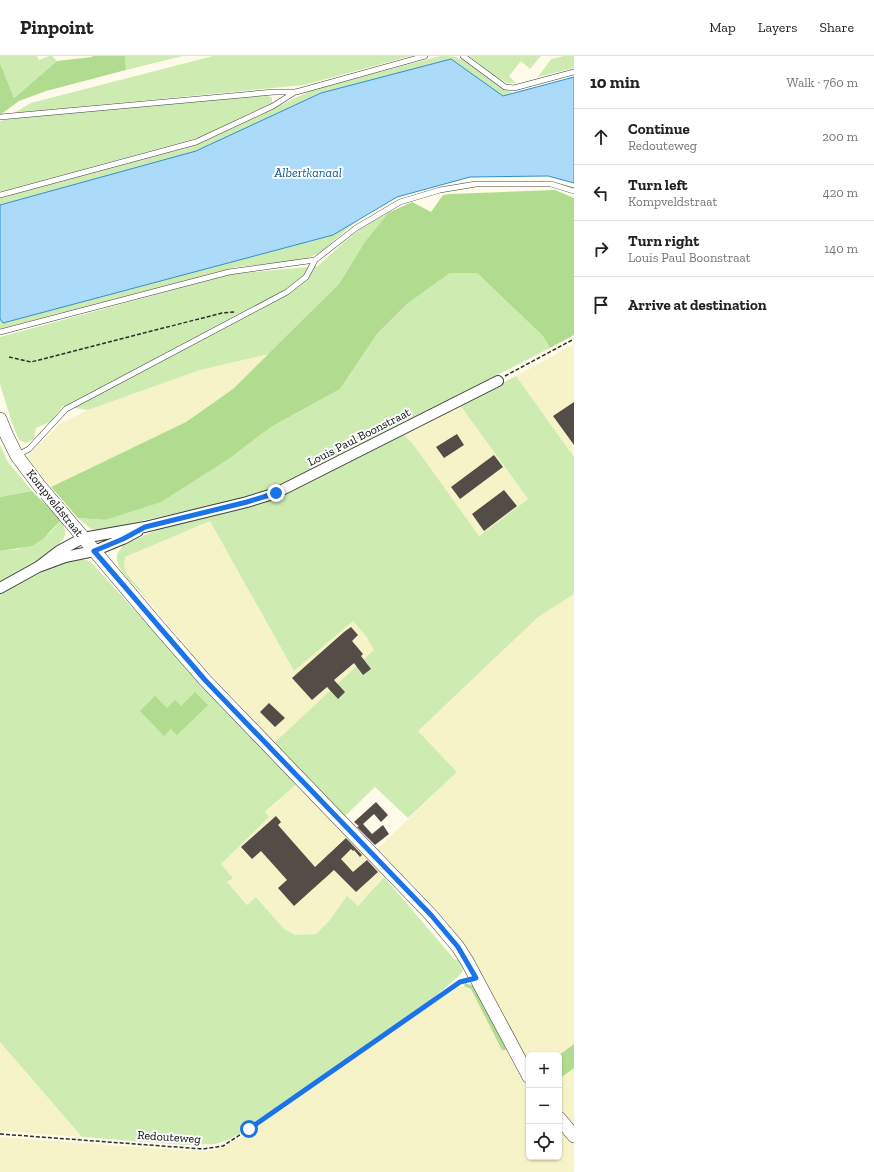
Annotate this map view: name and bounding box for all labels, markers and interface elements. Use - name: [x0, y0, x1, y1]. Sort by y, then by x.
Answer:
- text: Pinpoint: [20, 16, 94, 39]
- text: Map: [709, 19, 736, 36]
- text: Layers: [758, 19, 797, 36]
- text: Share: [819, 19, 854, 36]
- text: 10 min: [590, 72, 640, 92]
- text: Walk · 760 m: [786, 75, 858, 90]
- text: Continue: [628, 120, 690, 138]
- icon: ahead: [590, 126, 612, 148]
- text: 200 m: [822, 129, 858, 144]
- text: Redouteweg: [628, 138, 697, 153]
- water label: Albertkanaal: [273, 165, 342, 180]
- text: Turn left: [628, 176, 688, 194]
- icon: left: [590, 182, 612, 204]
- text: 420 m: [823, 185, 858, 200]
- text: Kompveldstraat: [628, 194, 717, 209]
- text: Turn right: [628, 232, 699, 250]
- icon: right: [590, 238, 612, 260]
- text: 140 m: [824, 241, 858, 256]
- text: Louis Paul Boonstraat: [628, 250, 751, 265]
- icon: arrive: [590, 294, 612, 316]
- text: Arrive at destination: [628, 296, 767, 314]
- street label: Louis Paul Boonstraat: [305, 405, 413, 469]
- street label: Kompveldstraat: [24, 467, 87, 540]
- route end: [267, 484, 285, 502]
- map controls: [526, 1052, 562, 1160]
- button: +: [526, 1052, 562, 1088]
- button: −: [526, 1088, 562, 1124]
- route start: [240, 1120, 258, 1138]
- button: locate: [526, 1124, 562, 1160]
- street label: Redouteweg: [137, 1128, 202, 1146]

